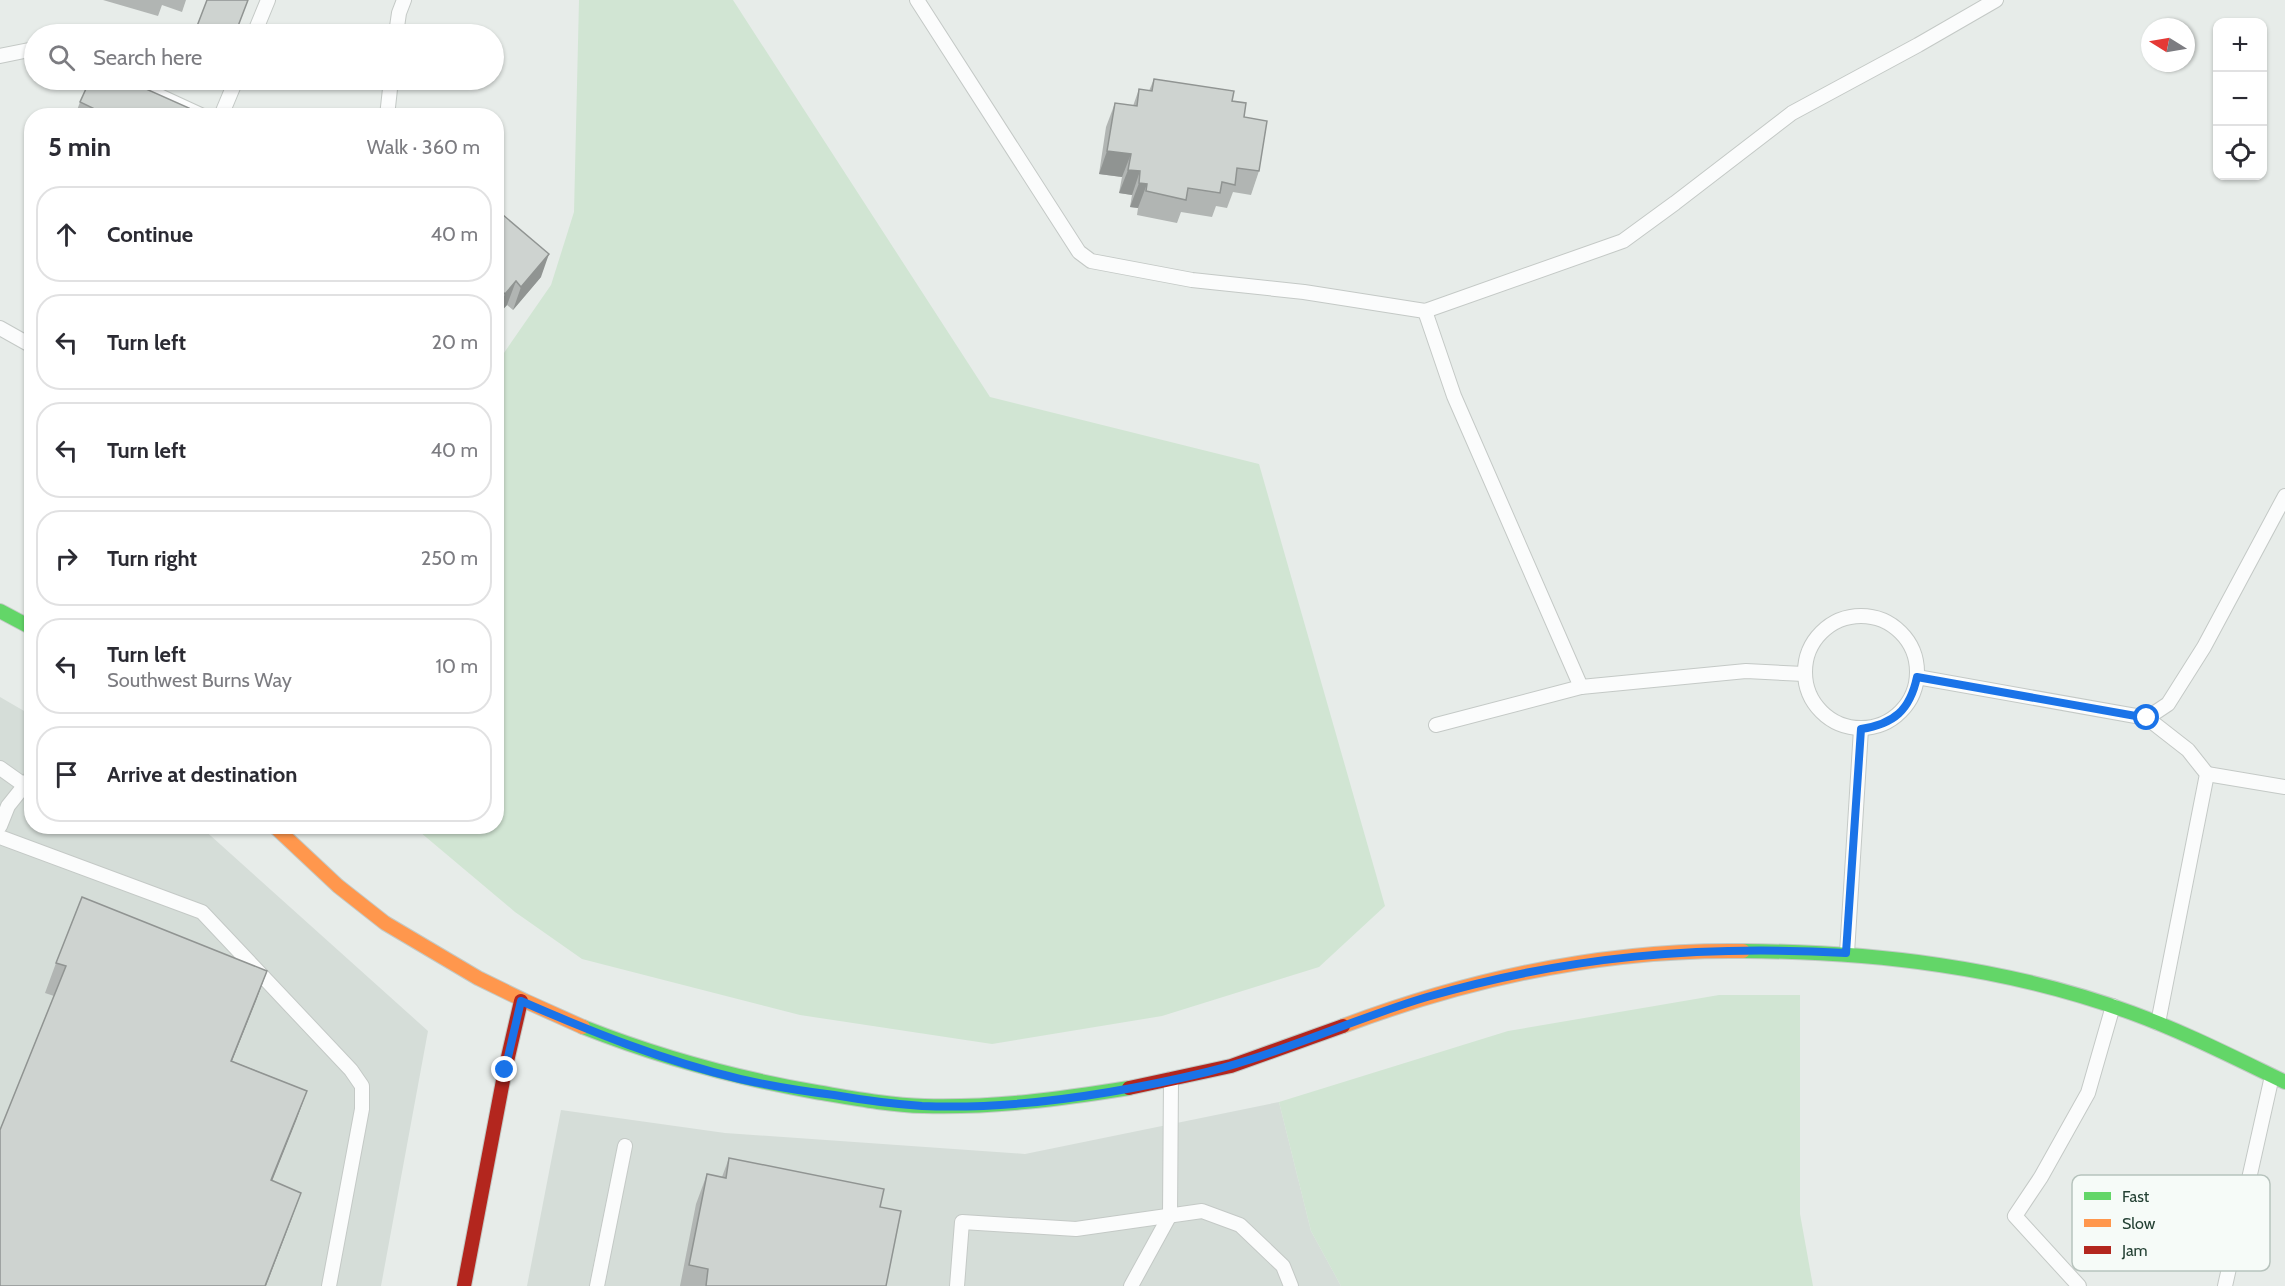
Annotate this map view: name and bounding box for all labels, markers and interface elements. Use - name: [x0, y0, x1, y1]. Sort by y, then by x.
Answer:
- north arrow: [2141, 18, 2195, 72]
- map controls: [2213, 18, 2267, 180]
- button: +: [2213, 18, 2267, 72]
- search box: [24, 24, 504, 90]
- icon: search: [45, 41, 78, 74]
- text: Search here: [93, 44, 202, 71]
- button: −: [2213, 72, 2267, 126]
- button: locate: [2213, 126, 2267, 180]
- text: 5 min: [48, 131, 111, 163]
- text: Walk · 360 m: [367, 135, 480, 159]
- icon: ahead: [50, 218, 83, 251]
- text: Continue: [107, 221, 193, 248]
- text: 40 m: [430, 222, 478, 246]
- icon: left: [50, 326, 83, 359]
- text: Turn left: [107, 329, 186, 356]
- text: 20 m: [432, 330, 478, 354]
- icon: left: [50, 434, 83, 467]
- text: Turn left: [107, 437, 186, 464]
- text: 40 m: [430, 438, 478, 462]
- icon: right: [50, 542, 83, 575]
- text: Turn right: [107, 545, 197, 572]
- text: 250 m: [421, 546, 478, 570]
- text: Turn left: [107, 641, 186, 668]
- icon: left: [50, 650, 83, 683]
- text: 10 m: [435, 654, 478, 678]
- text: Southwest Burns Way: [107, 668, 292, 692]
- route start: [2133, 704, 2159, 730]
- icon: arrive: [50, 758, 83, 791]
- text: Arrive at destination: [107, 761, 297, 788]
- route end: [491, 1056, 517, 1082]
- legend: [2072, 1175, 2270, 1271]
- text: Fast: [2122, 1187, 2150, 1206]
- text: Slow: [2122, 1214, 2156, 1233]
- text: Jam: [2121, 1241, 2148, 1260]

